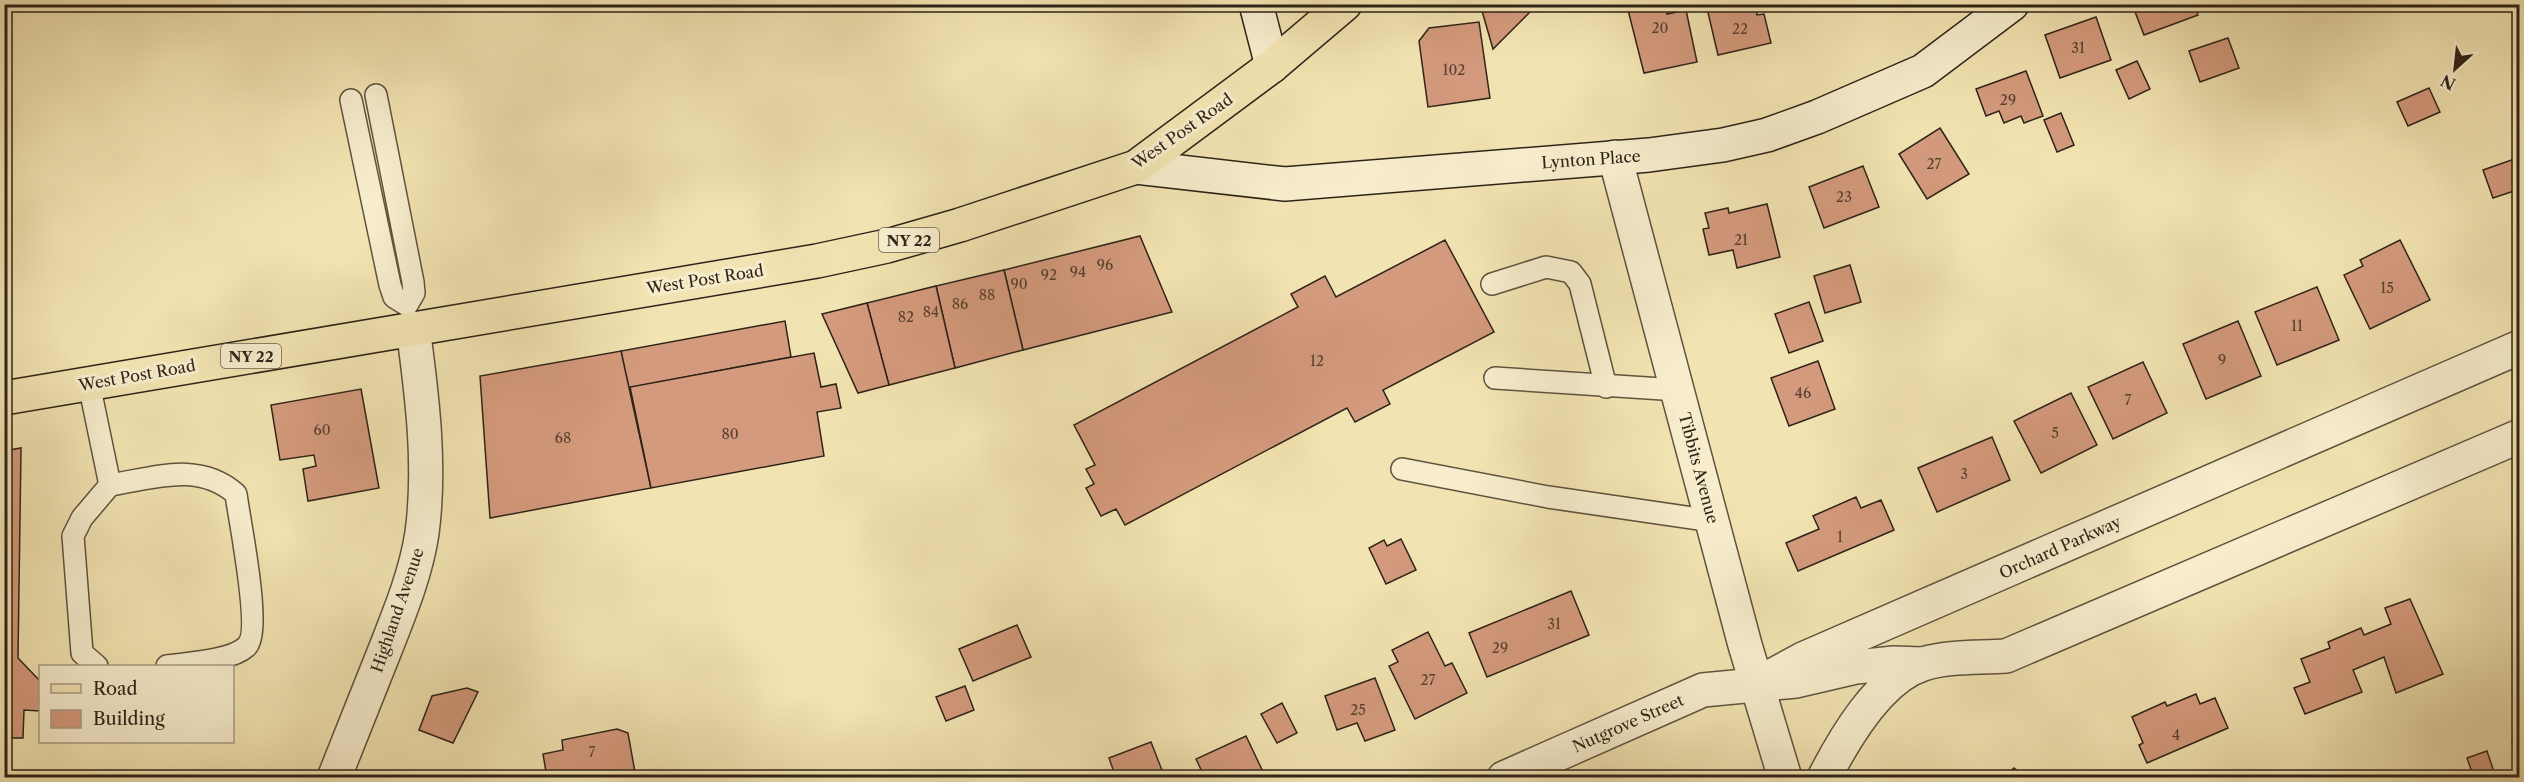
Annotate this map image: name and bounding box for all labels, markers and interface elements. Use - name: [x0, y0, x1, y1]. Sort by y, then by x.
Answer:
- house number: 20: [1652, 19, 1669, 37]
- house number: 22: [1732, 20, 1748, 38]
- house number: 31: [2071, 39, 2085, 57]
- north arrow: [2425, 39, 2485, 99]
- house number: 102: [1443, 61, 1465, 79]
- text: N: [2437, 70, 2459, 94]
- street label: West Post Road: [1127, 89, 1236, 174]
- house number: 29: [2000, 91, 2016, 109]
- street label: Lynton Place: [1541, 146, 1641, 172]
- house number: 27: [1927, 155, 1942, 173]
- house number: 23: [1836, 188, 1852, 206]
- road number: NY 22: [879, 228, 939, 252]
- house number: 21: [1734, 231, 1748, 249]
- house number: 96: [1097, 256, 1113, 274]
- street label: West Post Road: [644, 260, 765, 298]
- house number: 94: [1070, 263, 1086, 281]
- house number: 92: [1041, 266, 1057, 284]
- house number: 90: [1010, 275, 1028, 293]
- house number: 15: [2380, 279, 2394, 297]
- house number: 88: [979, 286, 995, 304]
- house number: 86: [952, 295, 968, 313]
- house number: 84: [923, 303, 939, 321]
- house number: 82: [898, 308, 914, 326]
- house number: 11: [2291, 317, 2303, 335]
- road number: NY 22: [221, 344, 281, 368]
- house number: 9: [2218, 351, 2226, 369]
- house number: 12: [1310, 352, 1324, 370]
- street label: West Post Road: [76, 355, 197, 395]
- house number: 46: [1795, 384, 1811, 402]
- house number: 7: [2125, 391, 2132, 409]
- street label: Tibbits Avenue: [1675, 410, 1723, 526]
- house number: 60: [313, 421, 331, 439]
- house number: 5: [2051, 424, 2059, 442]
- house number: 80: [721, 425, 739, 443]
- house number: 68: [555, 429, 571, 447]
- house number: 3: [1960, 465, 1968, 483]
- street label: Orchard Parkway: [1996, 511, 2125, 583]
- house number: 1: [1837, 528, 1843, 546]
- street label: Highland Avenue: [366, 545, 428, 675]
- house number: 31: [1547, 615, 1561, 633]
- house number: 29: [1492, 639, 1508, 657]
- legend: [39, 665, 234, 743]
- house number: 27: [1421, 671, 1436, 689]
- text: Road: [93, 678, 138, 700]
- street label: Nutgrove Street: [1569, 689, 1687, 756]
- house number: 25: [1350, 701, 1366, 719]
- text: Building: [93, 708, 165, 730]
- house number: 4: [2172, 726, 2180, 744]
- house number: 7: [589, 743, 596, 761]

